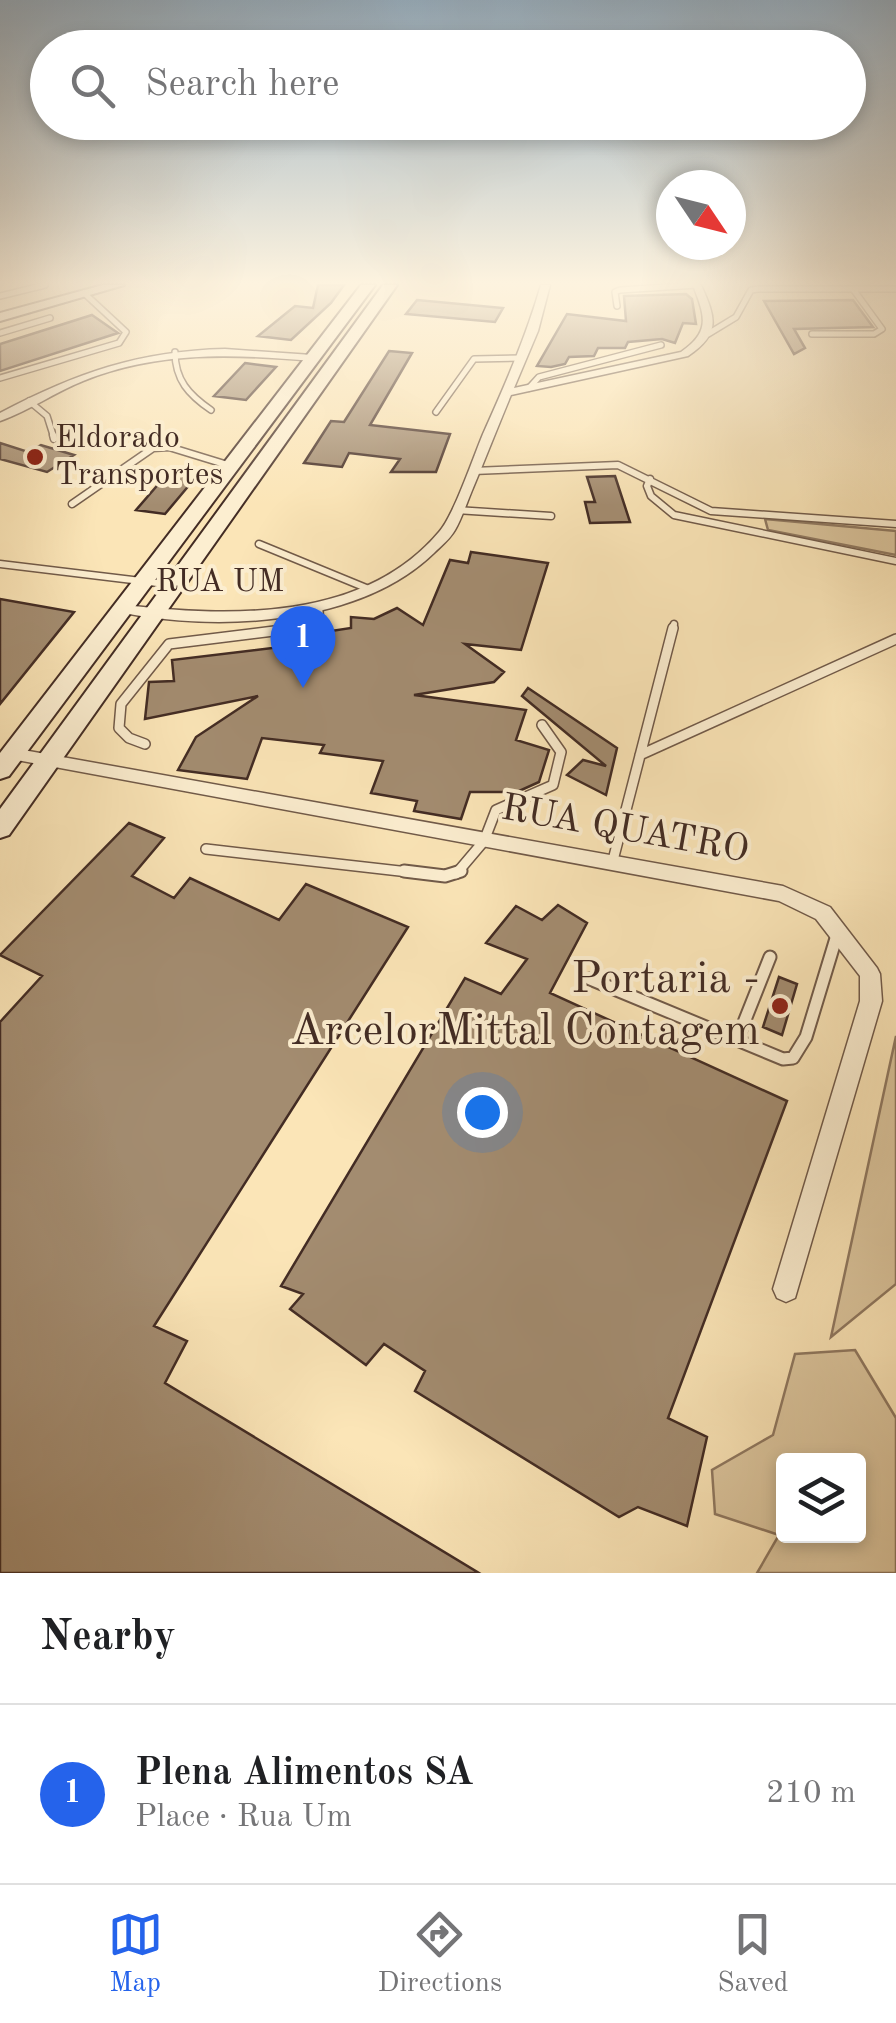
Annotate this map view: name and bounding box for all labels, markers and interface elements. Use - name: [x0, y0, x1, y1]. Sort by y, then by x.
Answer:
- search box: [30, 30, 866, 140]
- icon: search: [65, 58, 120, 113]
- text: Search here: [145, 66, 340, 104]
- north arrow: [656, 170, 746, 260]
- place label: Eldorado Transportes: [55, 423, 223, 492]
- marker: Eldorado Transportes: [24, 446, 46, 468]
- street label: RUA UM: [156, 567, 284, 599]
- pin: 1: [270, 606, 336, 688]
- street label: RUA QUATRO: [498, 790, 752, 870]
- place label: Portaria - ArcelorMittal Contagem: [290, 958, 760, 1055]
- marker: Portaria - ArcelorMittal Contagem: [769, 995, 791, 1017]
- your location: [457, 1087, 508, 1138]
- map controls: [776, 1453, 866, 1543]
- button: layers: [776, 1453, 866, 1543]
- text: Nearby: [40, 1617, 176, 1659]
- text: Plena Alimentos SA: [135, 1755, 474, 1793]
- text: 1: [63, 1778, 82, 1810]
- text: 210 m: [766, 1778, 856, 1810]
- text: Place · Rua Um: [135, 1802, 352, 1834]
- tab: Map: [108, 1907, 163, 2002]
- tab: Directions: [378, 1907, 502, 2002]
- tab: Saved: [717, 1907, 788, 2002]

